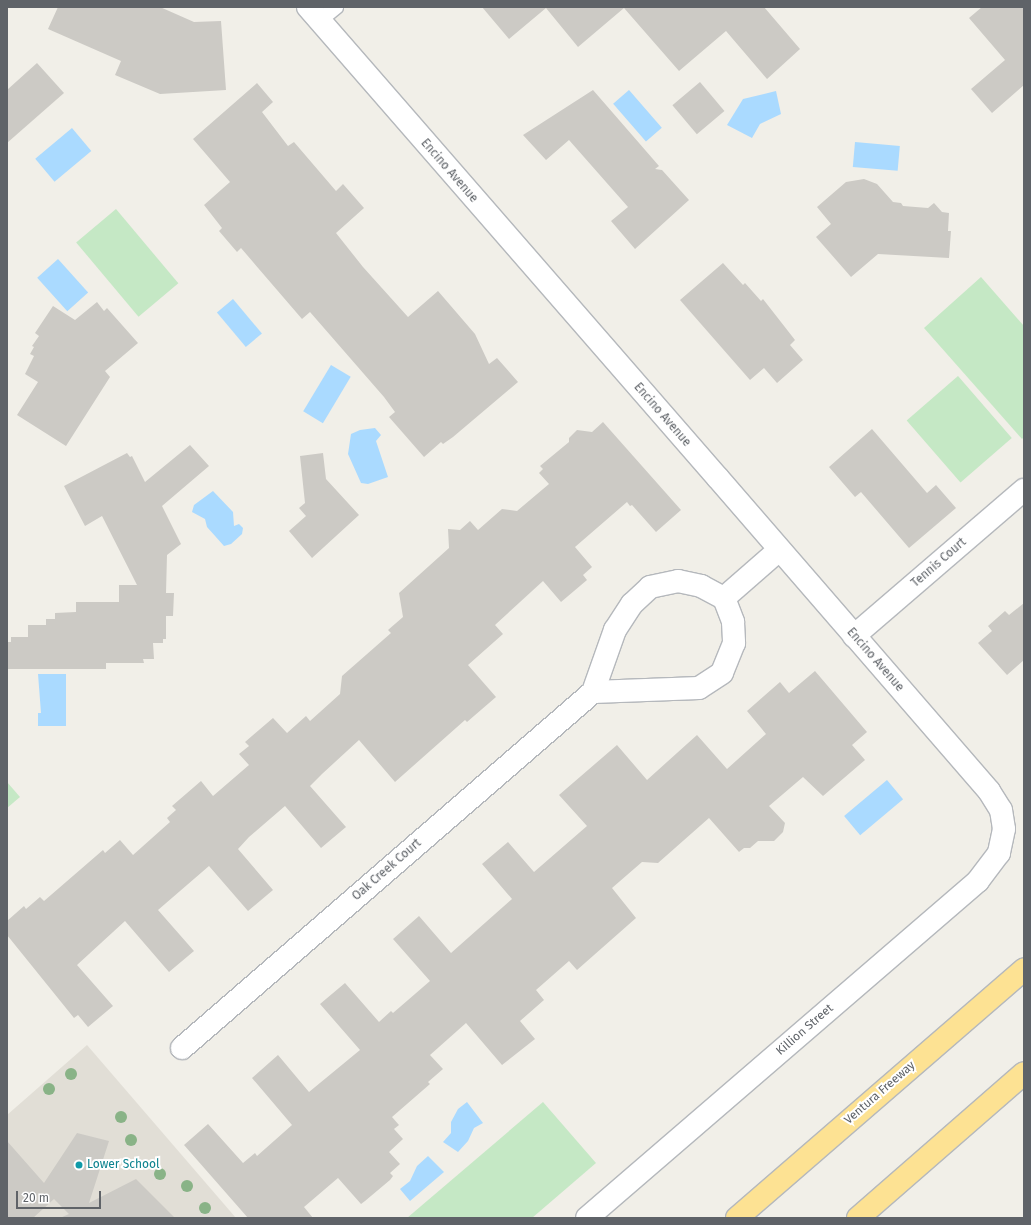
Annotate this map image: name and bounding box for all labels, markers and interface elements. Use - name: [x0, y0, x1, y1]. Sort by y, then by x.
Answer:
- street label: Encino Avenue: [417, 136, 481, 206]
- street label: Encino Avenue: [630, 380, 694, 450]
- street label: Tennis Court: [909, 535, 969, 591]
- street label: Encino Avenue: [843, 625, 907, 695]
- street label: Oak Creek Court: [350, 836, 424, 904]
- street label: Killion Street: [774, 1001, 836, 1059]
- street label: Ventura Freeway: [842, 1058, 918, 1128]
- place label: Lower School: [87, 1158, 159, 1172]
- marker: Lower School: [74, 1160, 84, 1170]
- scale bar: [18, 1183, 103, 1209]
- text: 20 m: [23, 1191, 49, 1205]

